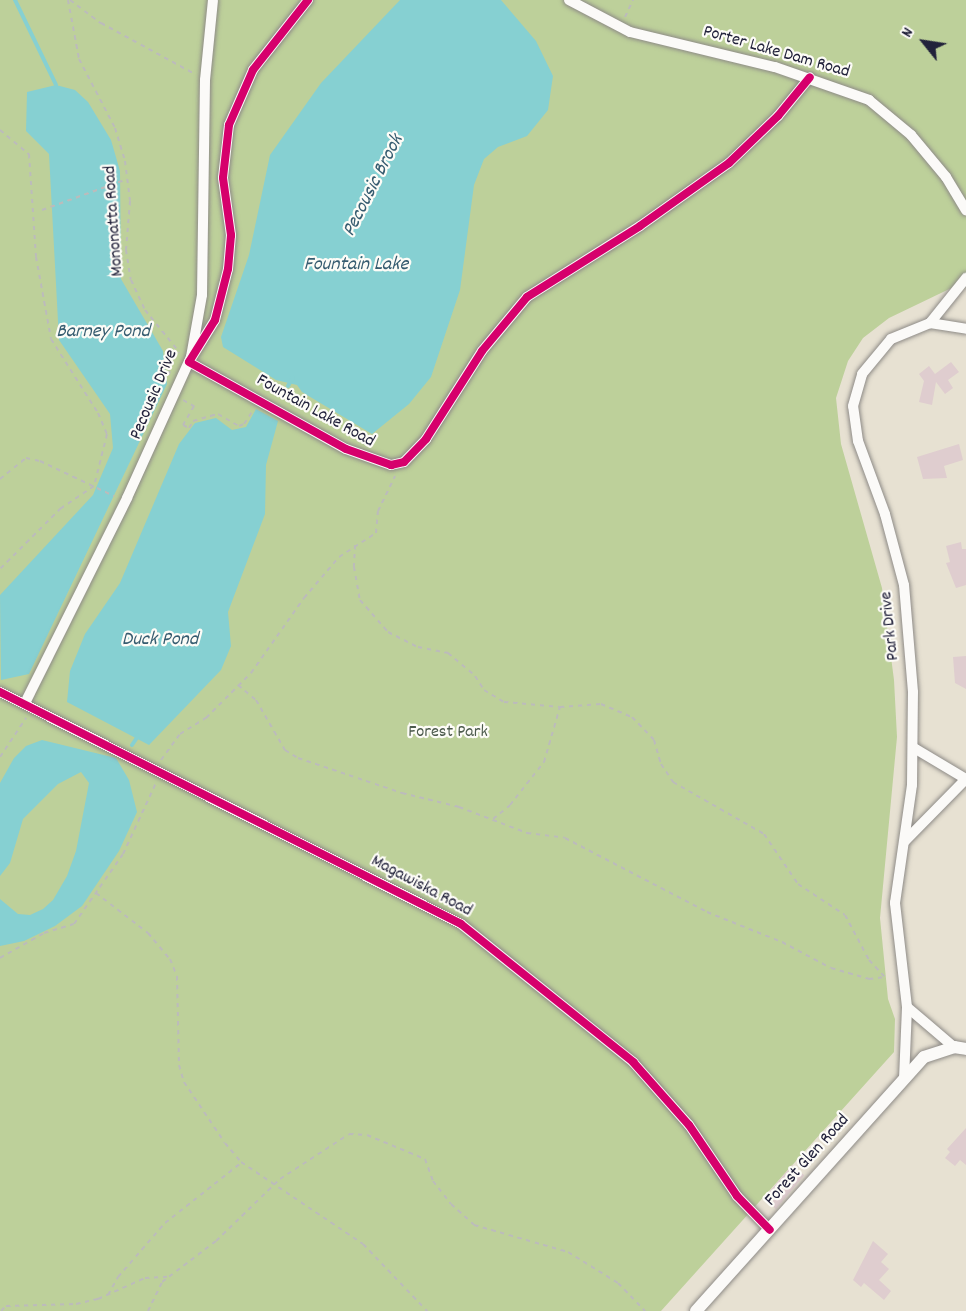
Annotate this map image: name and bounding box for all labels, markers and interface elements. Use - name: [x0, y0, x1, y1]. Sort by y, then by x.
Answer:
- north arrow: [894, 12, 954, 72]
- street label: Porter Lake Dam Road: [700, 22, 852, 84]
- text: N: [896, 24, 920, 42]
- water label: Pecousic Brook: [338, 131, 410, 241]
- street label: Mononatta Road: [100, 165, 130, 277]
- water label: Fountain Lake: [304, 253, 408, 277]
- water label: Barney Pond: [56, 320, 150, 344]
- street label: Pecousic Drive: [126, 347, 184, 443]
- street label: Fountain Lake Road: [252, 371, 378, 453]
- street label: Park Drive: [877, 590, 905, 662]
- water label: Duck Pond: [122, 628, 198, 652]
- park label: Forest Park: [408, 722, 488, 744]
- street label: Magawiska Road: [367, 851, 475, 923]
- street label: Forest Glen Road: [761, 1111, 855, 1211]

